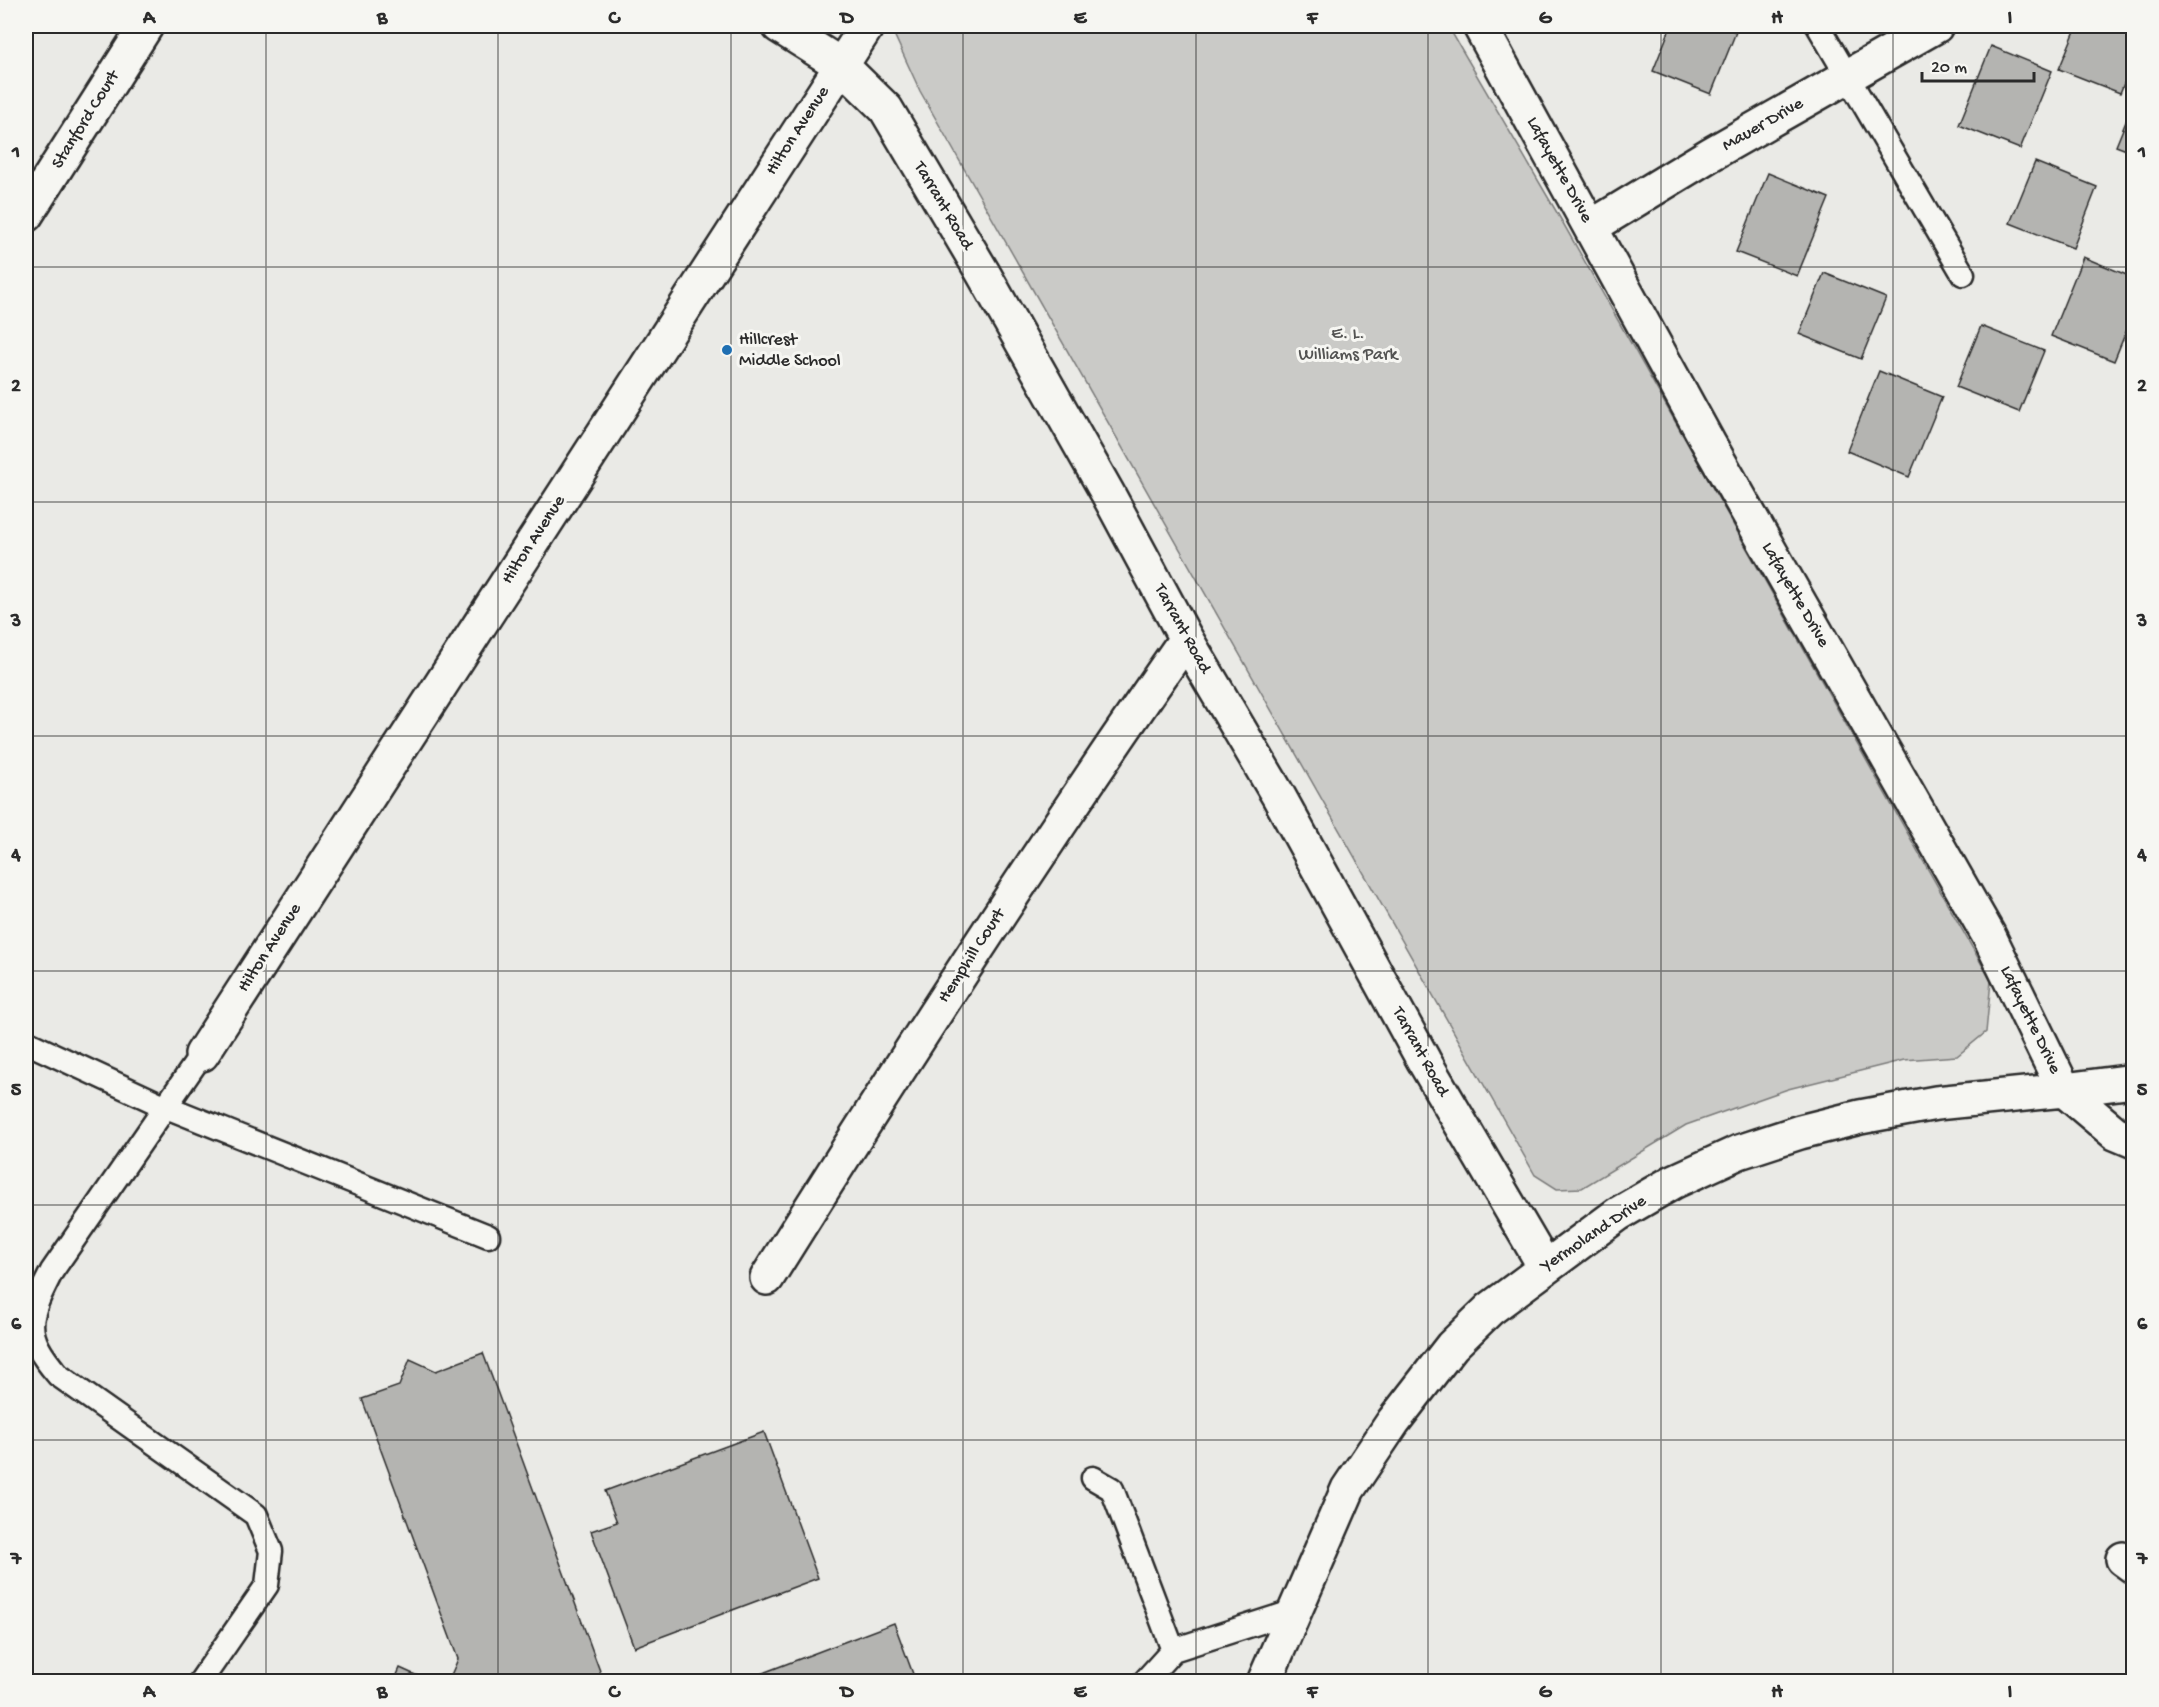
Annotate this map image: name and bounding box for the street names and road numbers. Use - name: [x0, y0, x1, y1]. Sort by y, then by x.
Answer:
- street label: Stanford Court: [48, 66, 125, 173]
- street label: Hilton Avenue: [761, 82, 835, 179]
- street label: Mauer Drive: [1719, 93, 1808, 157]
- street label: Lafayette Drive: [1521, 113, 1597, 227]
- street label: Tarrant Road: [908, 157, 978, 255]
- street label: Hilton Avenue: [497, 491, 571, 588]
- street label: Lafayette Drive: [1756, 539, 1834, 652]
- street label: Tarrant Road: [1148, 580, 1216, 679]
- street label: Hilton Avenue: [233, 899, 307, 996]
- street label: Hemphill Court: [934, 904, 1011, 1007]
- street label: Lafayette Drive: [1995, 962, 2066, 1078]
- street label: Tarrant Road: [1386, 1003, 1454, 1102]
- street label: Yermoland Drive: [1536, 1191, 1651, 1278]

